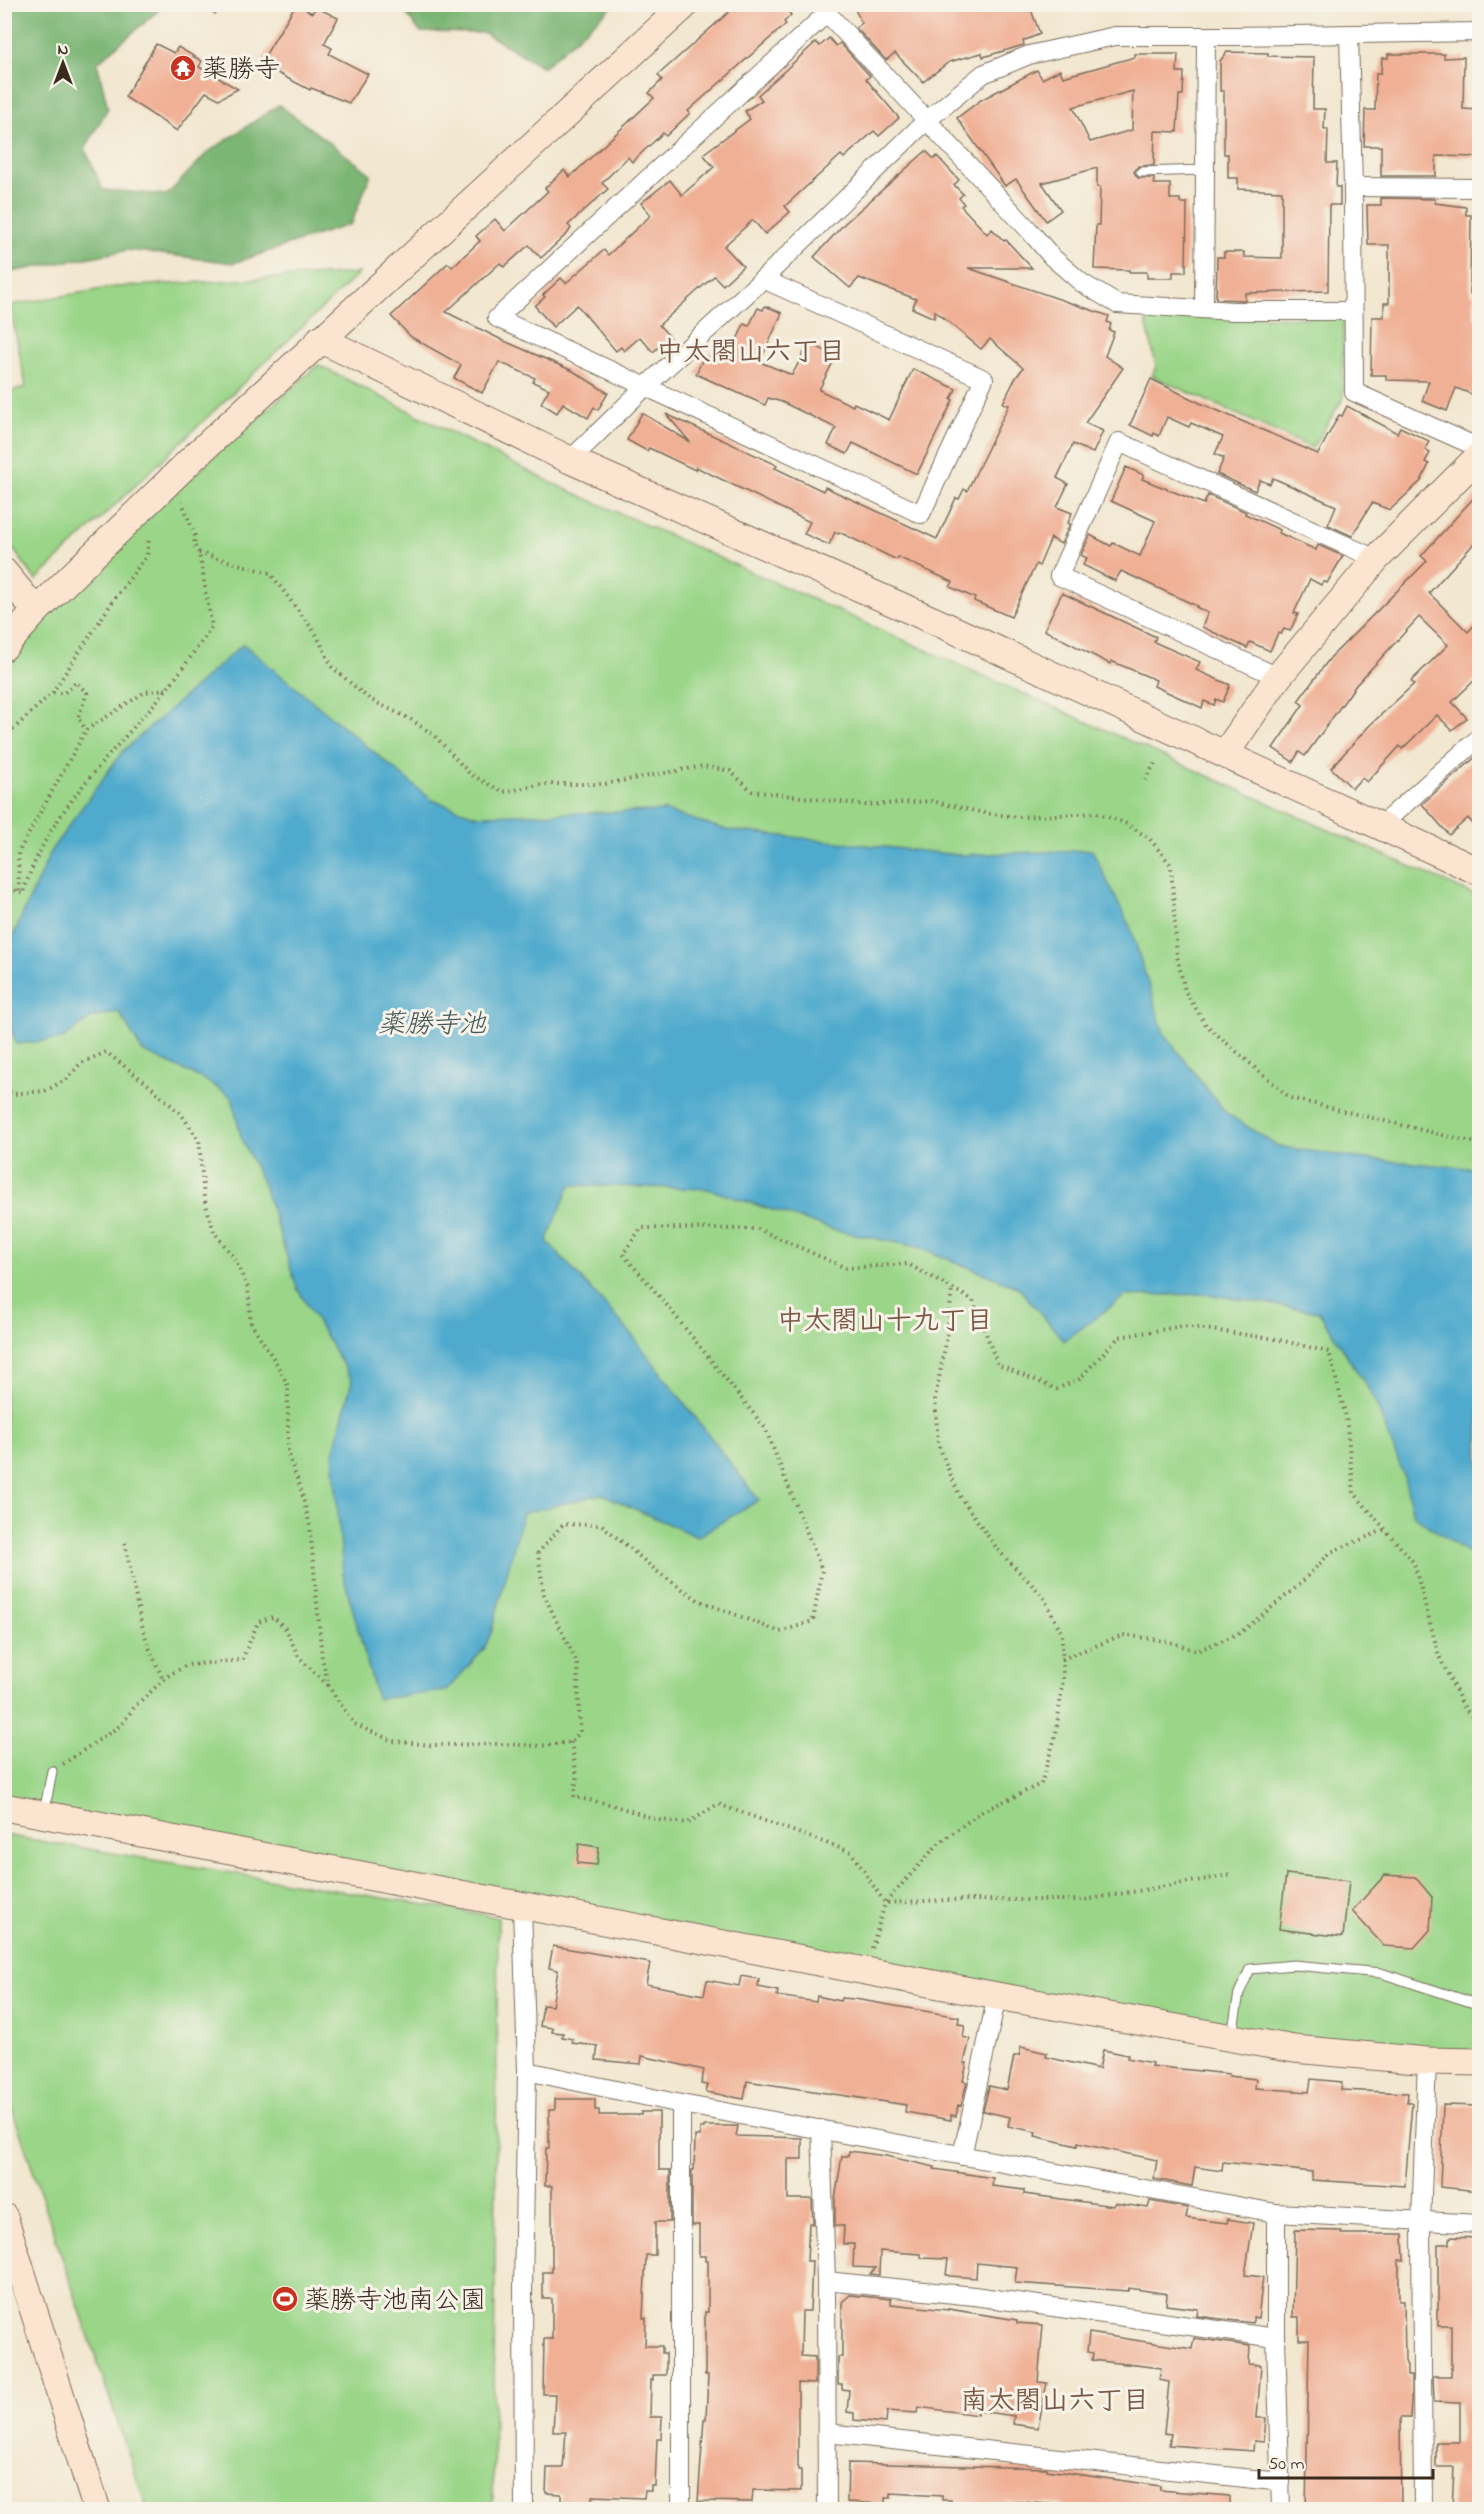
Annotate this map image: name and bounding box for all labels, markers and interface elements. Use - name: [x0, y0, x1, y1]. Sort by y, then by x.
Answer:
- north arrow: [33, 33, 93, 93]
- text: N: [58, 38, 69, 62]
- place label: 薬勝寺: [202, 52, 280, 90]
- temple icon: 薬勝寺: [168, 53, 198, 83]
- district label: 中太閤山六丁目: [657, 334, 846, 373]
- water label: 薬勝寺池: [378, 1006, 487, 1045]
- district label: 中太閤山十九丁目: [777, 1303, 993, 1342]
- place label: 薬勝寺池南公園: [304, 2283, 486, 2321]
- sports icon: 薬勝寺池南公園: [270, 2284, 300, 2314]
- district label: 南太閤山六丁目: [961, 2383, 1150, 2422]
- scale bar: [1259, 2442, 1433, 2480]
- text: 50 m: [1268, 2452, 1305, 2478]

